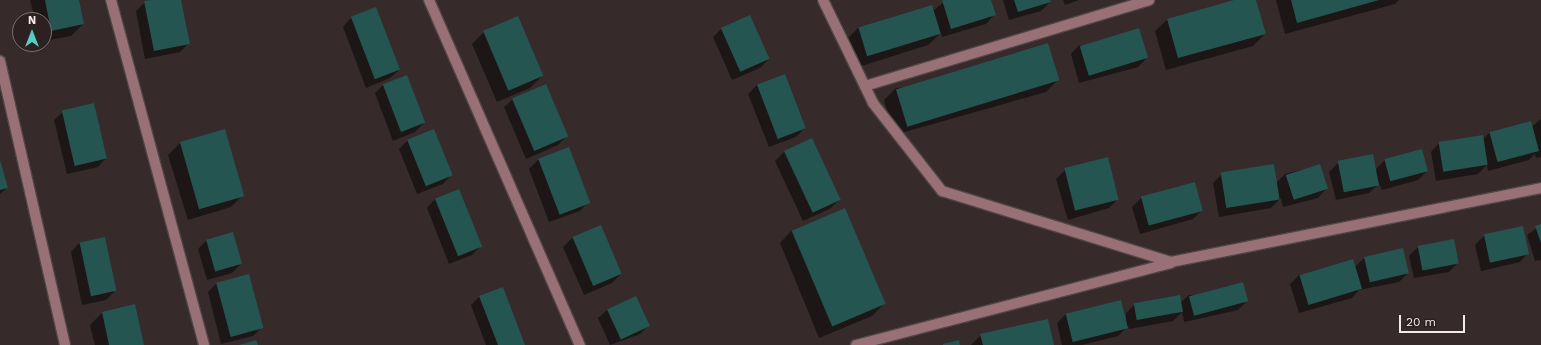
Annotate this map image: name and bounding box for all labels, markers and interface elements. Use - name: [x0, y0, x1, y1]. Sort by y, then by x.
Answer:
- north arrow: [12, 12, 52, 52]
- text: N: [28, 14, 36, 27]
- scale bar: [1401, 307, 1467, 333]
- text: 20 m: [1406, 315, 1436, 329]

